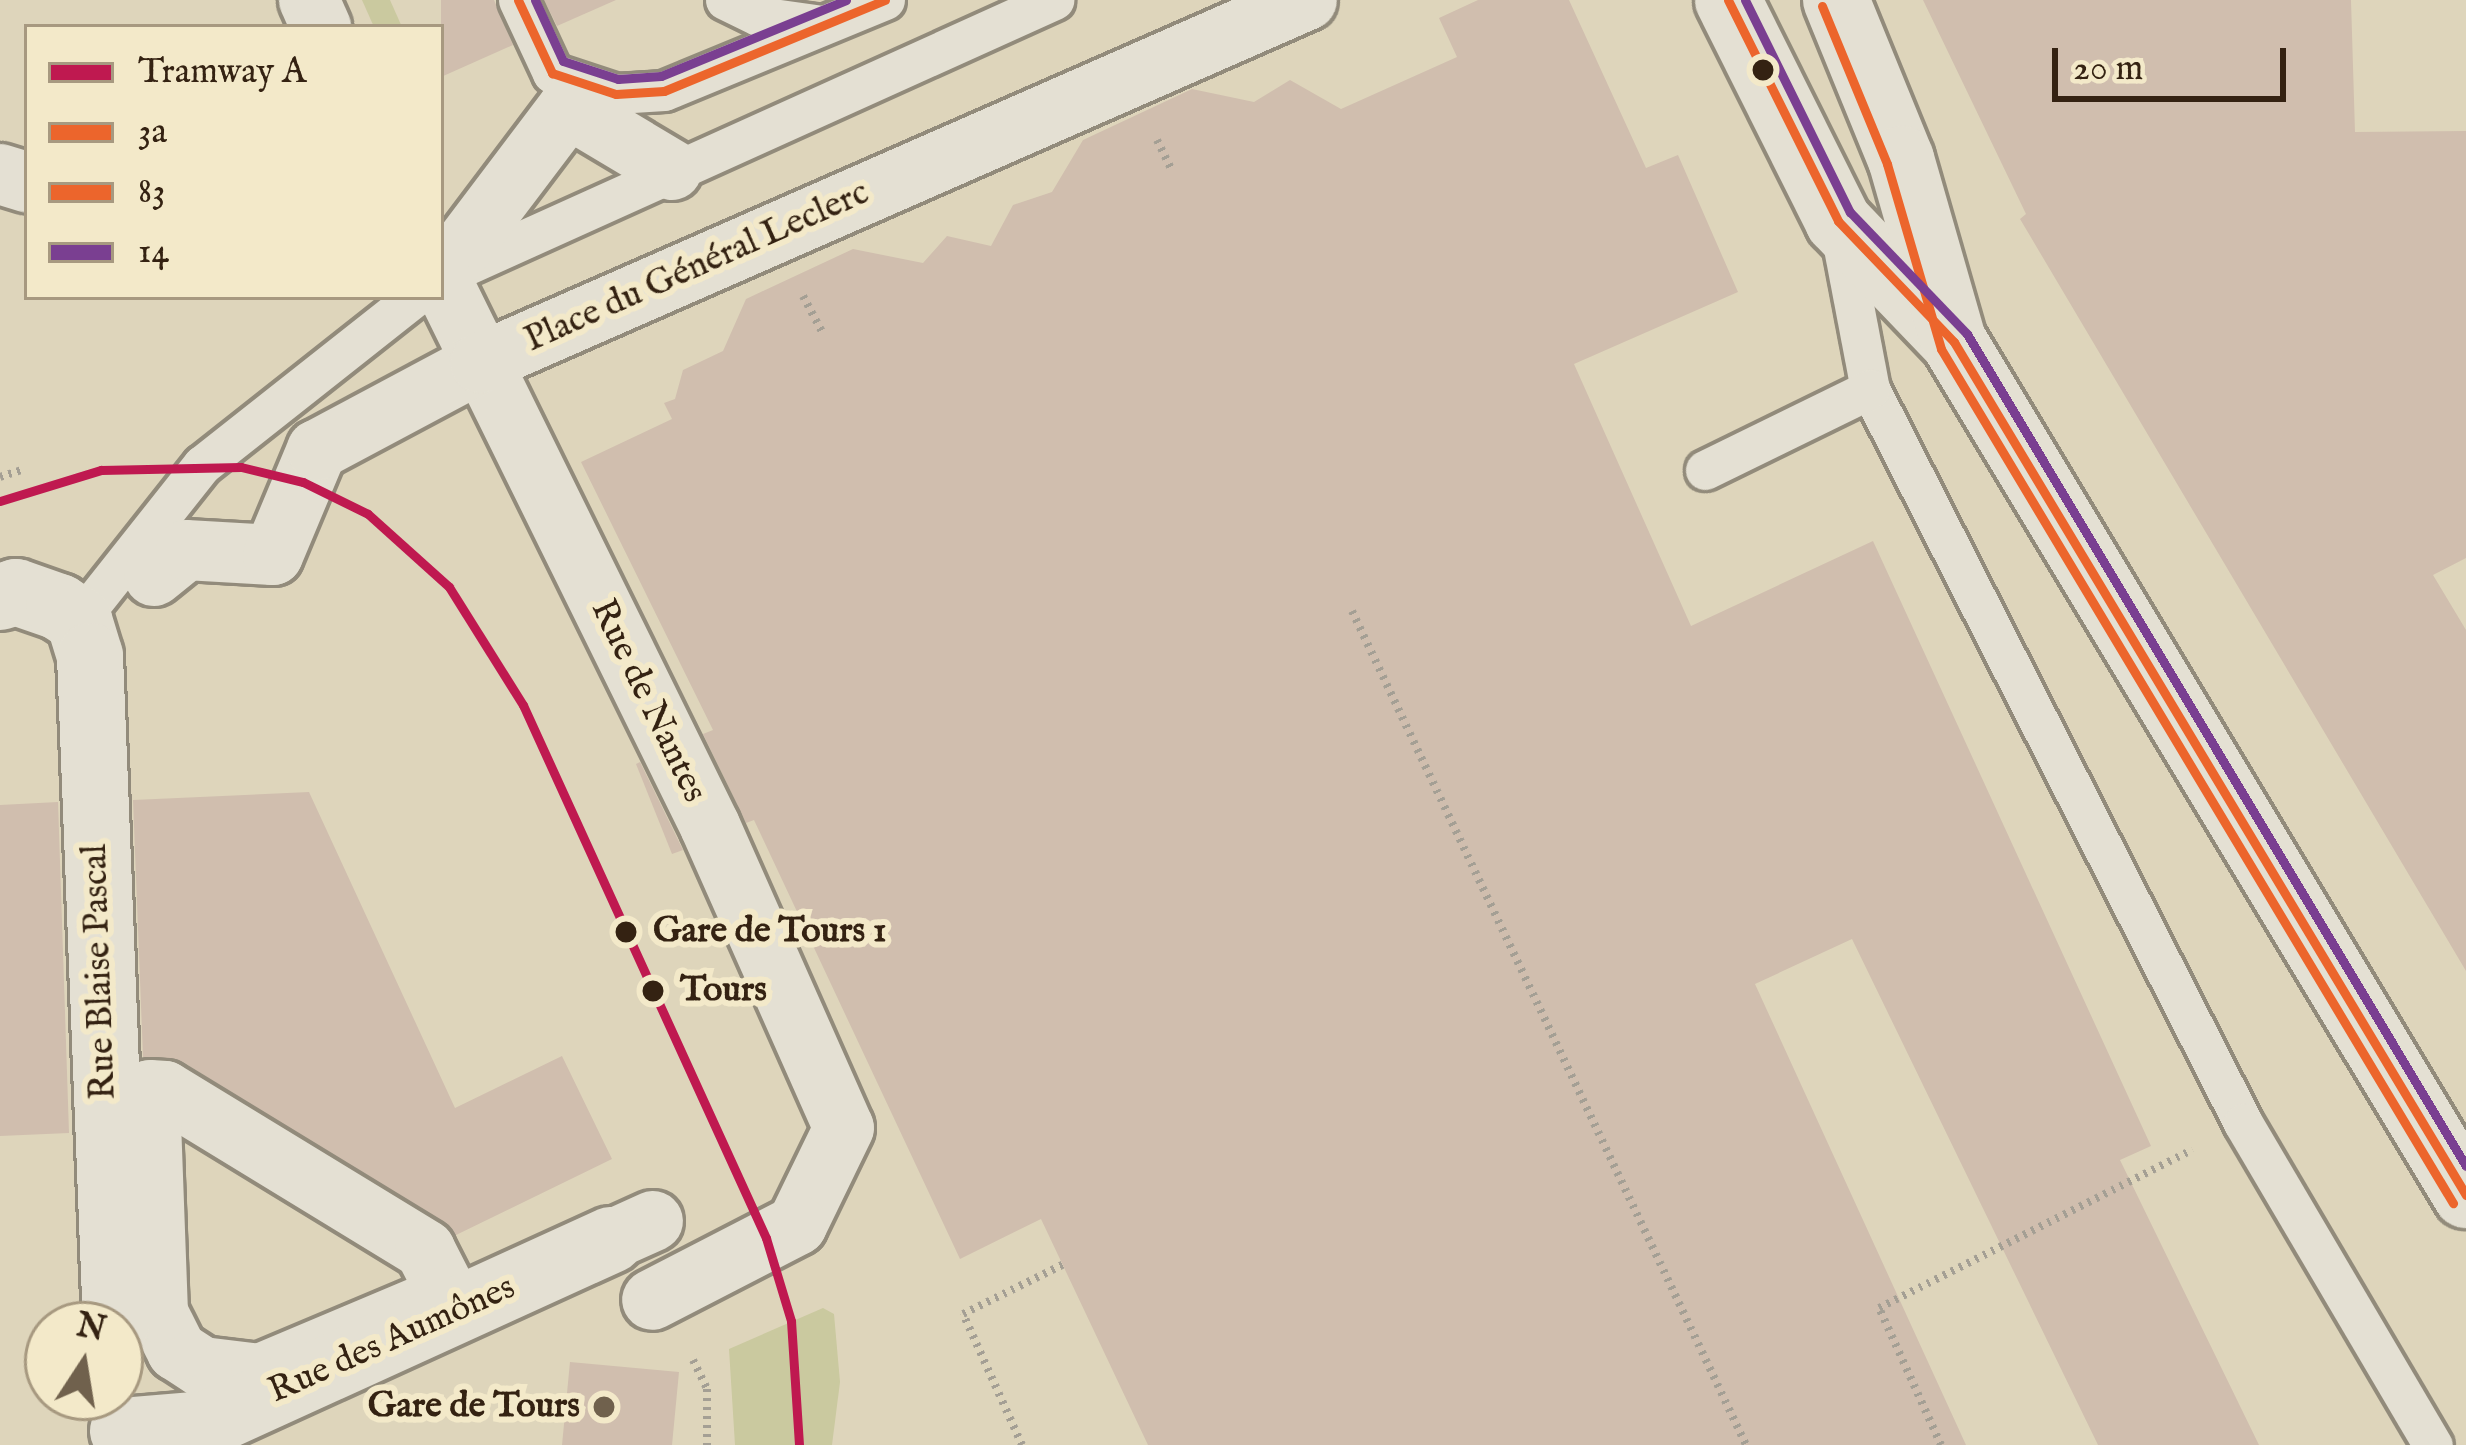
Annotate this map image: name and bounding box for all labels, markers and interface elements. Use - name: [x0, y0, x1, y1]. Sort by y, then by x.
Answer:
- legend: [24, 24, 444, 300]
- scale bar: [2058, 24, 2292, 98]
- text: 20 m: [2073, 46, 2143, 92]
- text: Tramway A: [138, 49, 306, 95]
- unlabelled marker: [1752, 59, 1774, 81]
- text: 3a: [138, 109, 167, 155]
- text: 83: [138, 169, 166, 215]
- street label: Place du Général Leclerc: [518, 172, 876, 362]
- text: 14: [138, 229, 169, 275]
- street label: Rue de Nantes: [580, 593, 716, 809]
- street label: Rue Blaise Pascal: [74, 843, 126, 1101]
- place label: Gare de Tours 1: [653, 910, 886, 954]
- marker: Gare de Tours 1: [610, 916, 642, 948]
- place label: Tours: [680, 969, 767, 1013]
- marker: Tours: [637, 975, 669, 1007]
- street label: Rue des Aumônes: [262, 1266, 522, 1414]
- north arrow: [24, 1301, 144, 1421]
- text: N: [73, 1305, 109, 1352]
- place label: Gare de Tours: [368, 1385, 580, 1429]
- marker: Gare de Tours: [591, 1394, 617, 1420]

